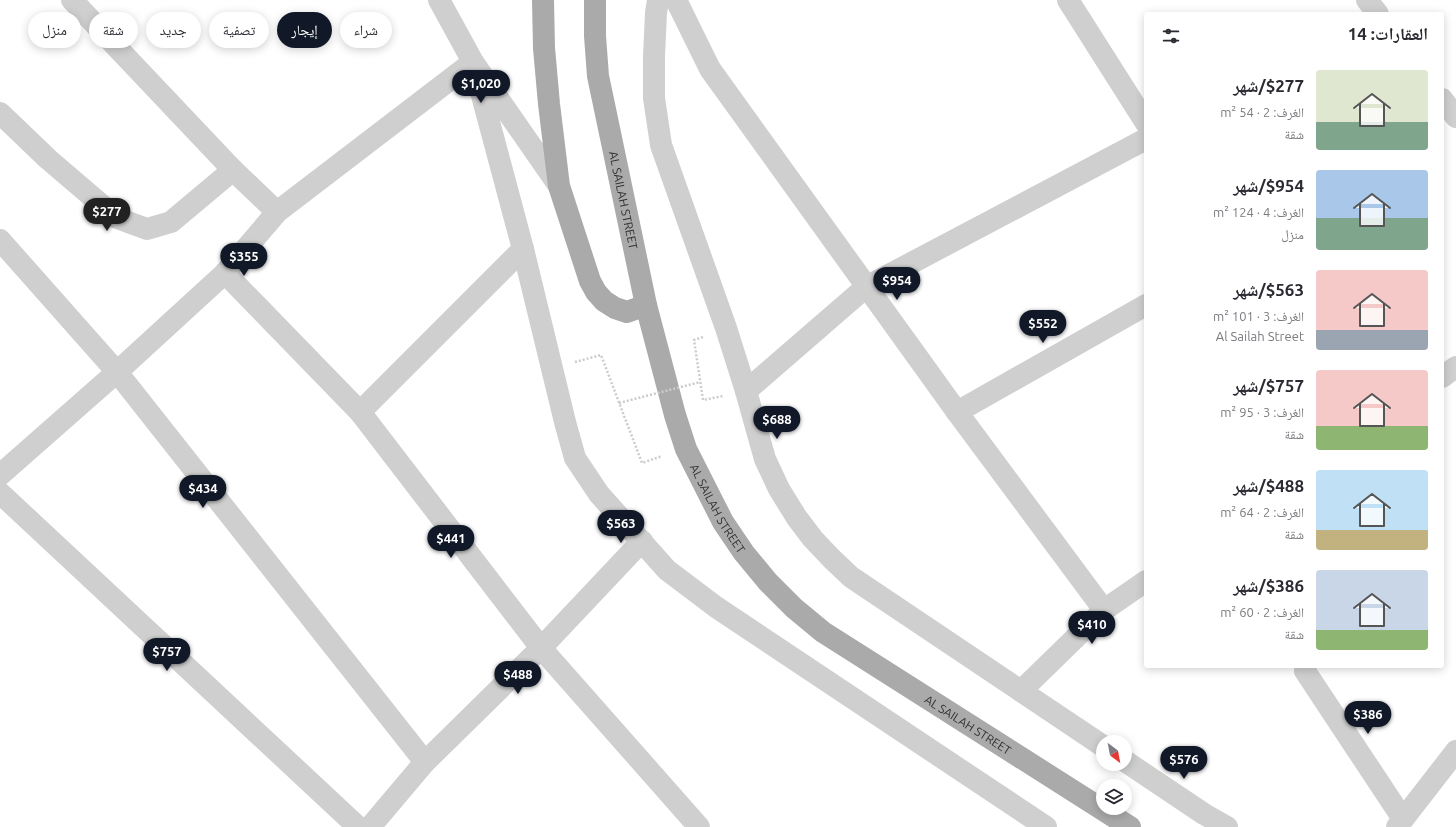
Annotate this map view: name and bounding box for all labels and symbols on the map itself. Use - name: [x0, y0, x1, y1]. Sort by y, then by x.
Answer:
- pin: $1,020: [448, 70, 514, 104]
- street label: AL SAILAH STREET: [607, 150, 641, 251]
- pin: $277: [83, 198, 131, 232]
- pin: $355: [220, 243, 268, 277]
- pin: $954: [873, 267, 921, 301]
- pin: $552: [1019, 310, 1067, 344]
- pin: $688: [753, 406, 801, 440]
- street label: AL SAILAH STREET: [688, 462, 748, 555]
- pin: $434: [179, 475, 227, 509]
- pin: $563: [597, 510, 645, 544]
- pin: $441: [427, 525, 475, 559]
- pin: $410: [1068, 611, 1116, 645]
- pin: $757: [143, 638, 191, 672]
- pin: $488: [494, 661, 542, 695]
- street label: AL SAILAH STREET: [923, 692, 1014, 757]
- pin: $386: [1344, 701, 1392, 735]
- north arrow: [1096, 735, 1132, 771]
- pin: $576: [1160, 746, 1208, 780]

